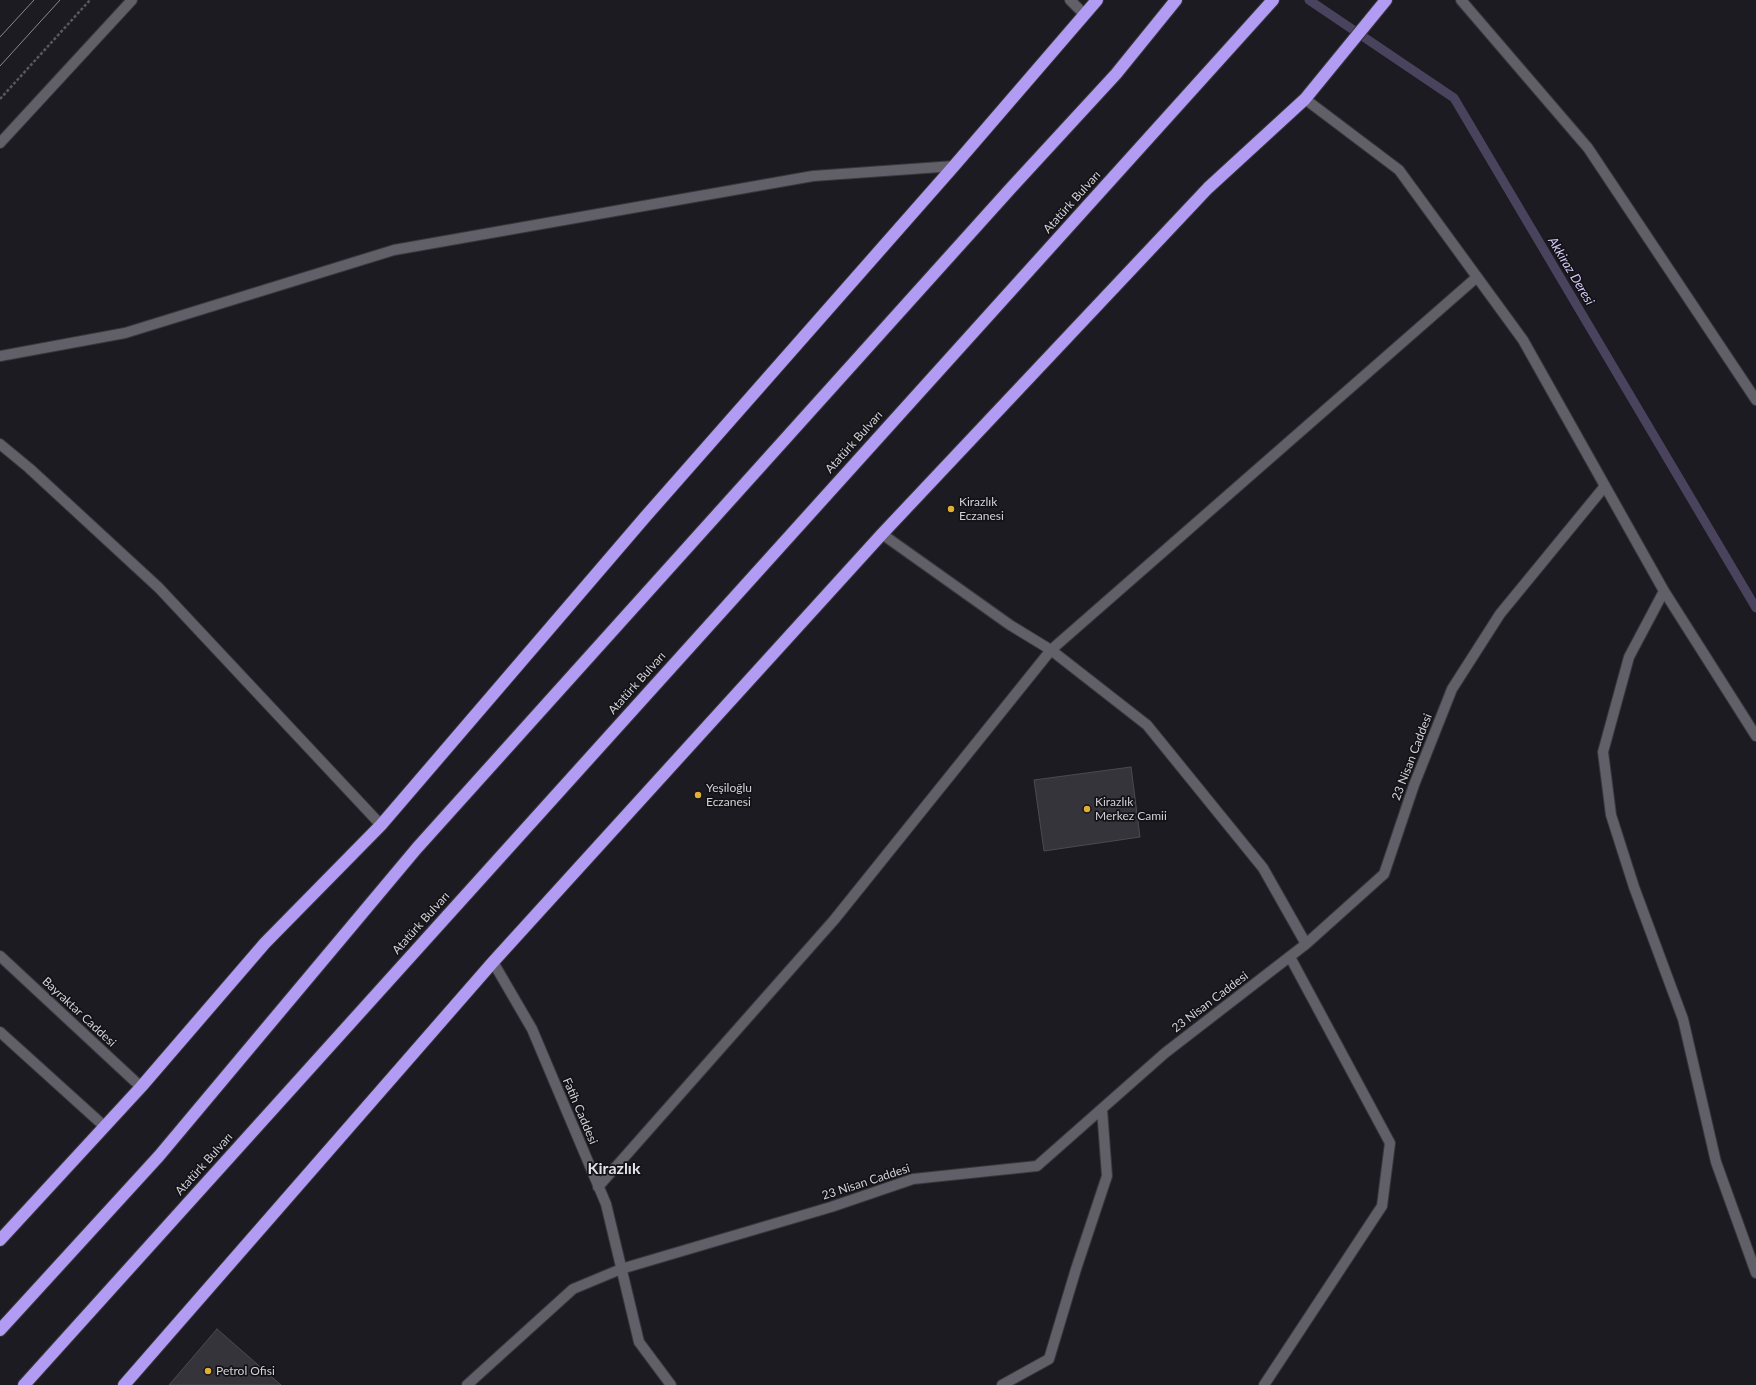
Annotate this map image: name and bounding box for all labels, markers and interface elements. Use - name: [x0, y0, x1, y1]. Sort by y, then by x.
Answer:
- street label: Atatürk Bulvarı: [1040, 168, 1104, 236]
- water label: Akkiraz Deresi: [1545, 234, 1597, 308]
- street label: Atatürk Bulvarı: [822, 408, 886, 476]
- place label: Kirazlık Eczanesi: [959, 495, 1004, 523]
- marker: Kirazlık Eczanesi: [946, 504, 956, 514]
- street label: Atatürk Bulvarı: [605, 649, 669, 717]
- street label: 23 Nisan Caddesi: [1389, 712, 1435, 802]
- place label: Yeşiloğlu Eczanesi: [706, 781, 752, 809]
- marker: Yeşiloğlu Eczanesi: [693, 790, 703, 800]
- place label: Kirazlık Merkez Camii: [1095, 795, 1167, 823]
- marker: Kirazlık Merkez Camii: [1082, 804, 1092, 814]
- street label: Atatürk Bulvarı: [389, 889, 453, 957]
- street label: 23 Nisan Caddesi: [1169, 969, 1251, 1035]
- street label: Bayraktar Caddesi: [39, 974, 119, 1050]
- street label: Fatih Caddesi: [560, 1076, 600, 1146]
- street label: Atatürk Bulvarı: [172, 1130, 236, 1198]
- district label: Kirazlık: [588, 1159, 640, 1179]
- street label: 23 Nisan Caddesi: [820, 1161, 912, 1203]
- place label: Petrol Ofisi: [216, 1364, 275, 1378]
- marker: Petrol Ofisi: [203, 1366, 213, 1376]

